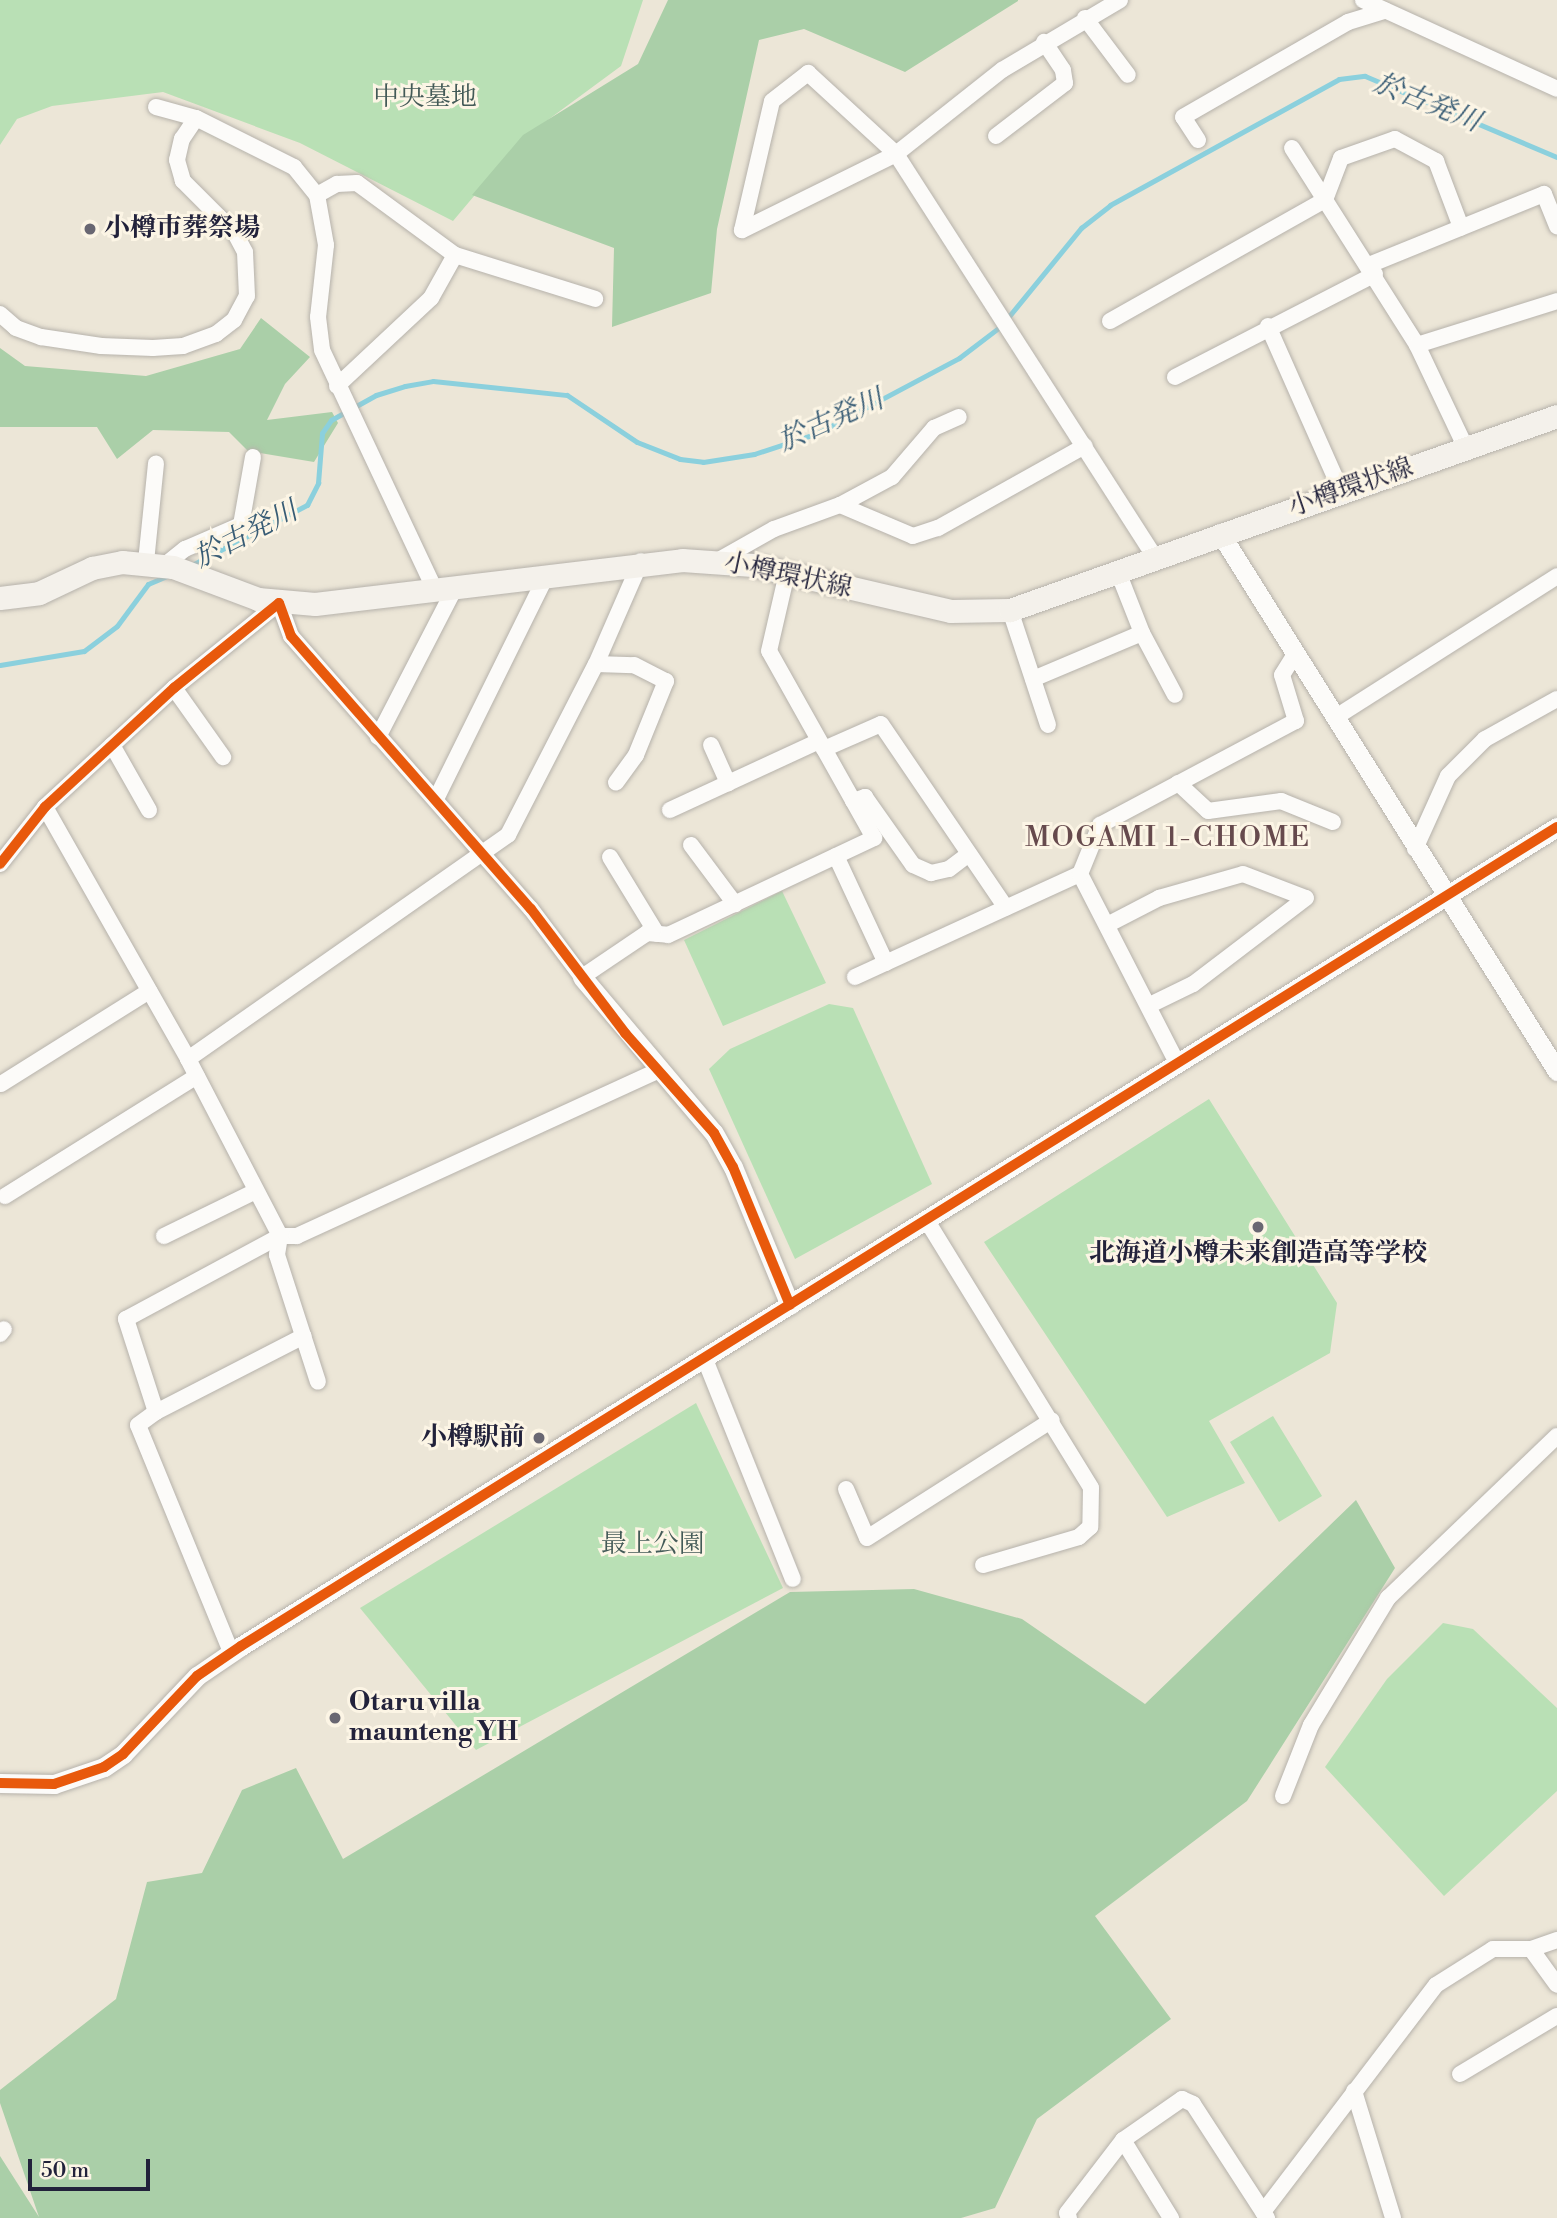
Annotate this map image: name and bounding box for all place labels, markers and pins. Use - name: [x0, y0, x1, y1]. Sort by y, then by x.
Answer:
- place label: 小樽市葬祭場: [104, 213, 260, 245]
- marker: 小樽市葬祭場: [82, 221, 98, 237]
- marker: 北海道小樽未来創造高等学校: [1250, 1219, 1266, 1235]
- place label: 北海道小樽未来創造高等学校: [1089, 1238, 1427, 1270]
- place label: 小樽駅前: [421, 1422, 525, 1454]
- marker: 小樽駅前: [531, 1430, 547, 1446]
- place label: Otaru villa maunteng YH: [349, 1687, 518, 1748]
- marker: Otaru villa maunteng YH: [327, 1710, 343, 1726]

